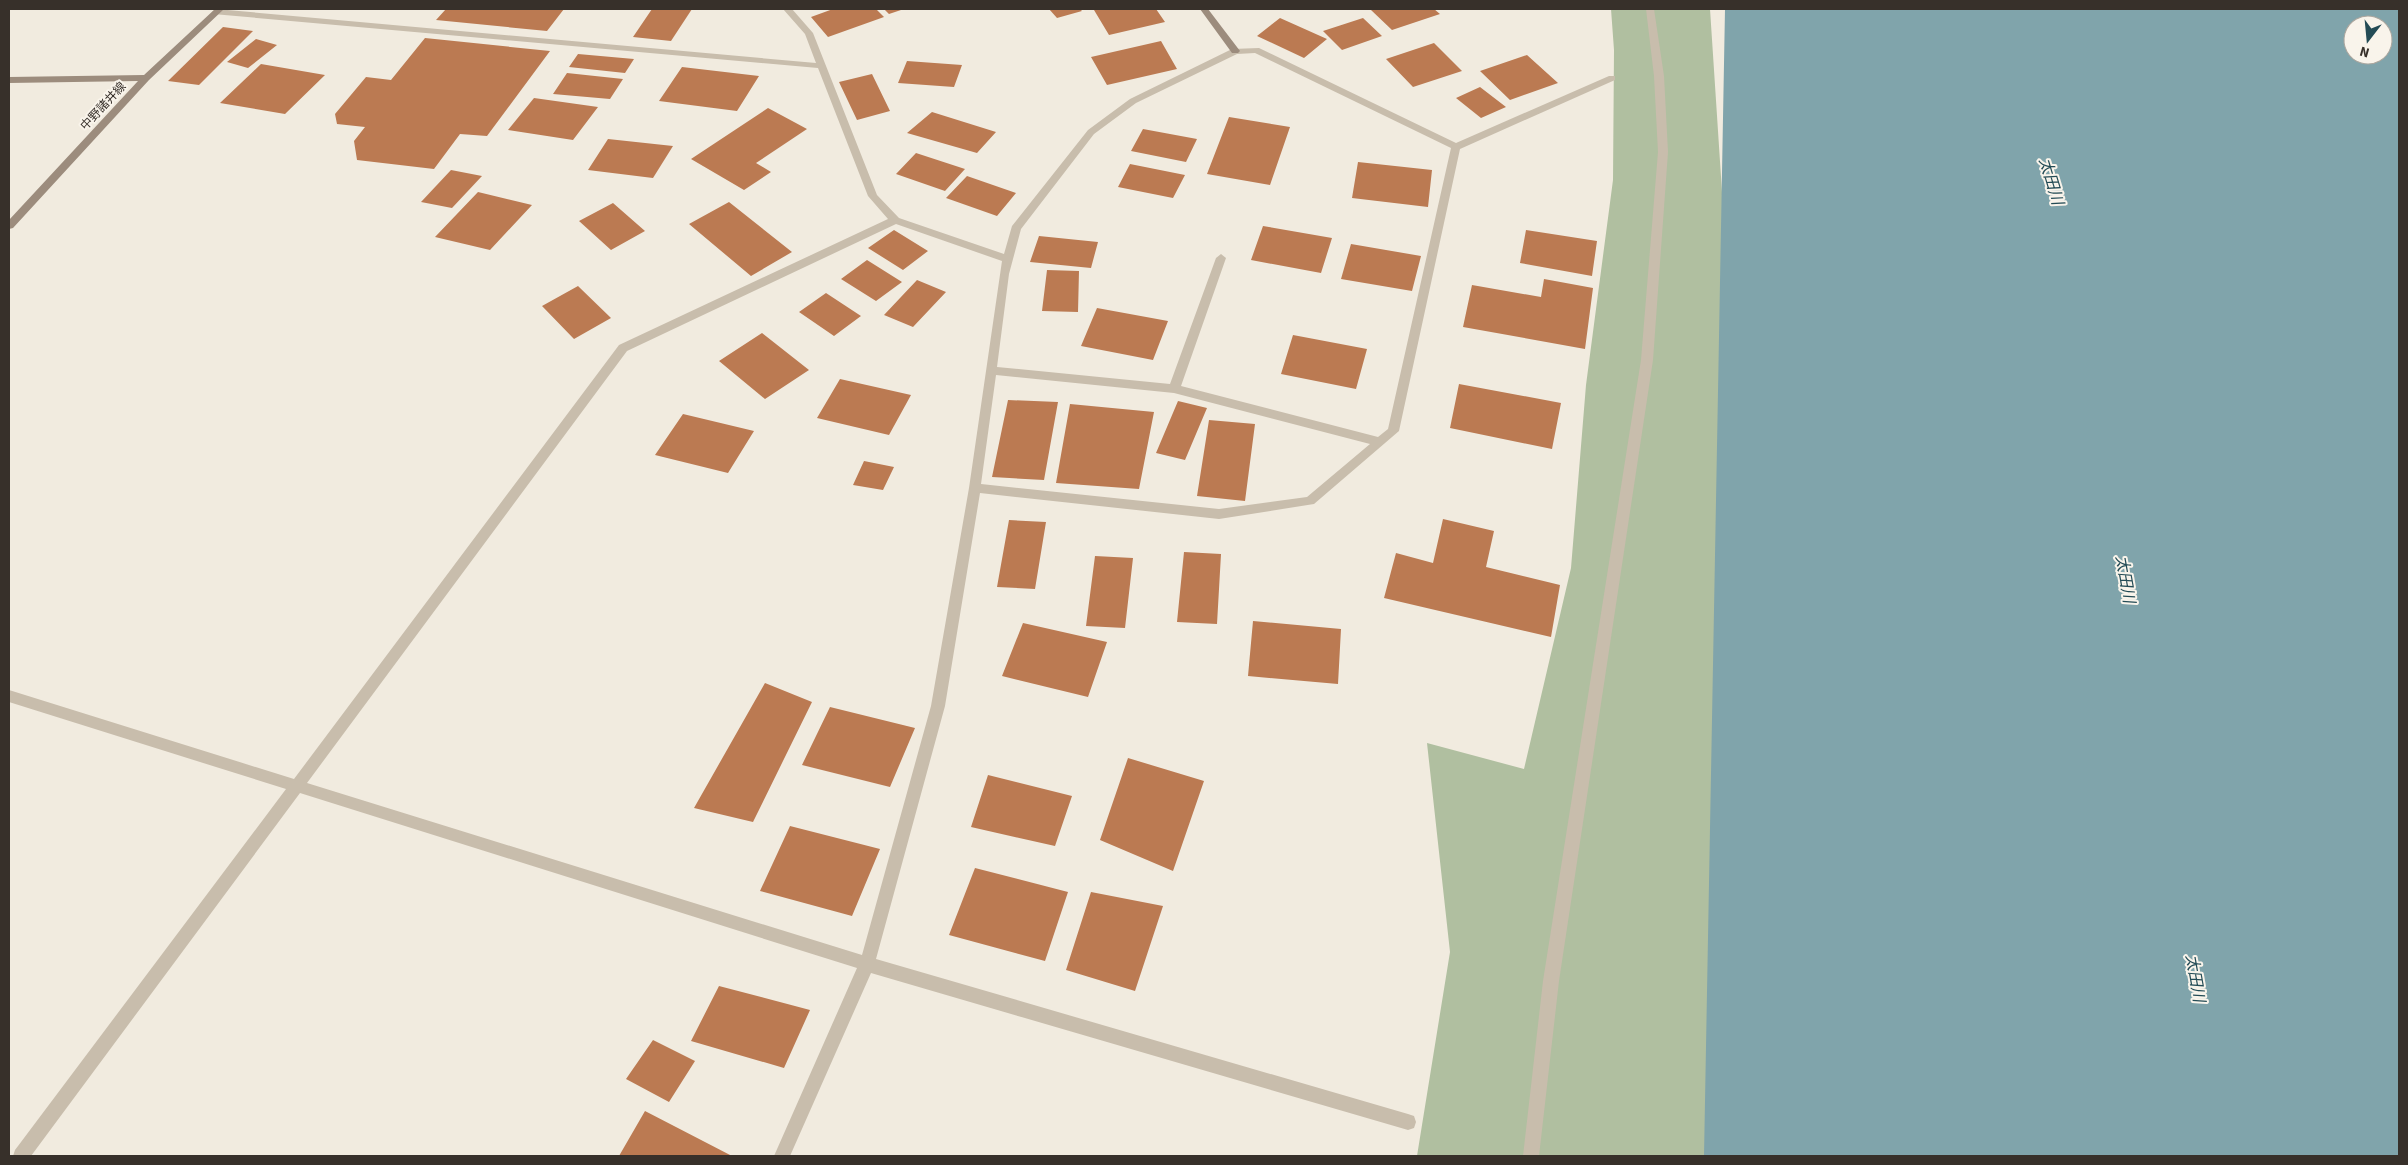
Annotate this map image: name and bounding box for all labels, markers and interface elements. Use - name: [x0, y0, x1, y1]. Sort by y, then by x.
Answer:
- north arrow: [2343, 15, 2393, 65]
- text: N: [2357, 41, 2372, 62]
- street label: 中野諸井線: [77, 79, 130, 134]
- water label: 太田川: [2034, 155, 2069, 209]
- water label: 太田川: [2110, 554, 2140, 607]
- water label: 太田川: [2180, 953, 2210, 1006]

